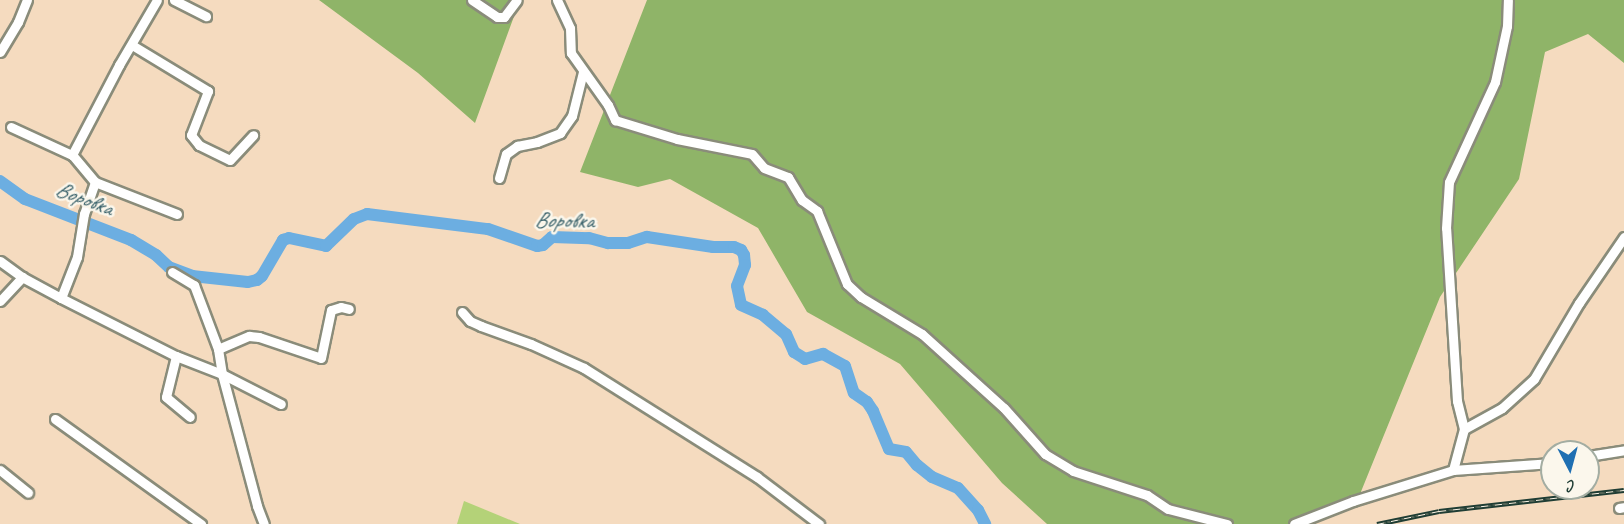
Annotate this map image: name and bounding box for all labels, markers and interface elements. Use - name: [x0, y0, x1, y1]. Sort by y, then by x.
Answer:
- water label: Воровка: [52, 176, 116, 222]
- water label: Воровка: [534, 207, 594, 235]
- north arrow: [1540, 440, 1600, 500]
- text: С: [1567, 476, 1577, 496]

